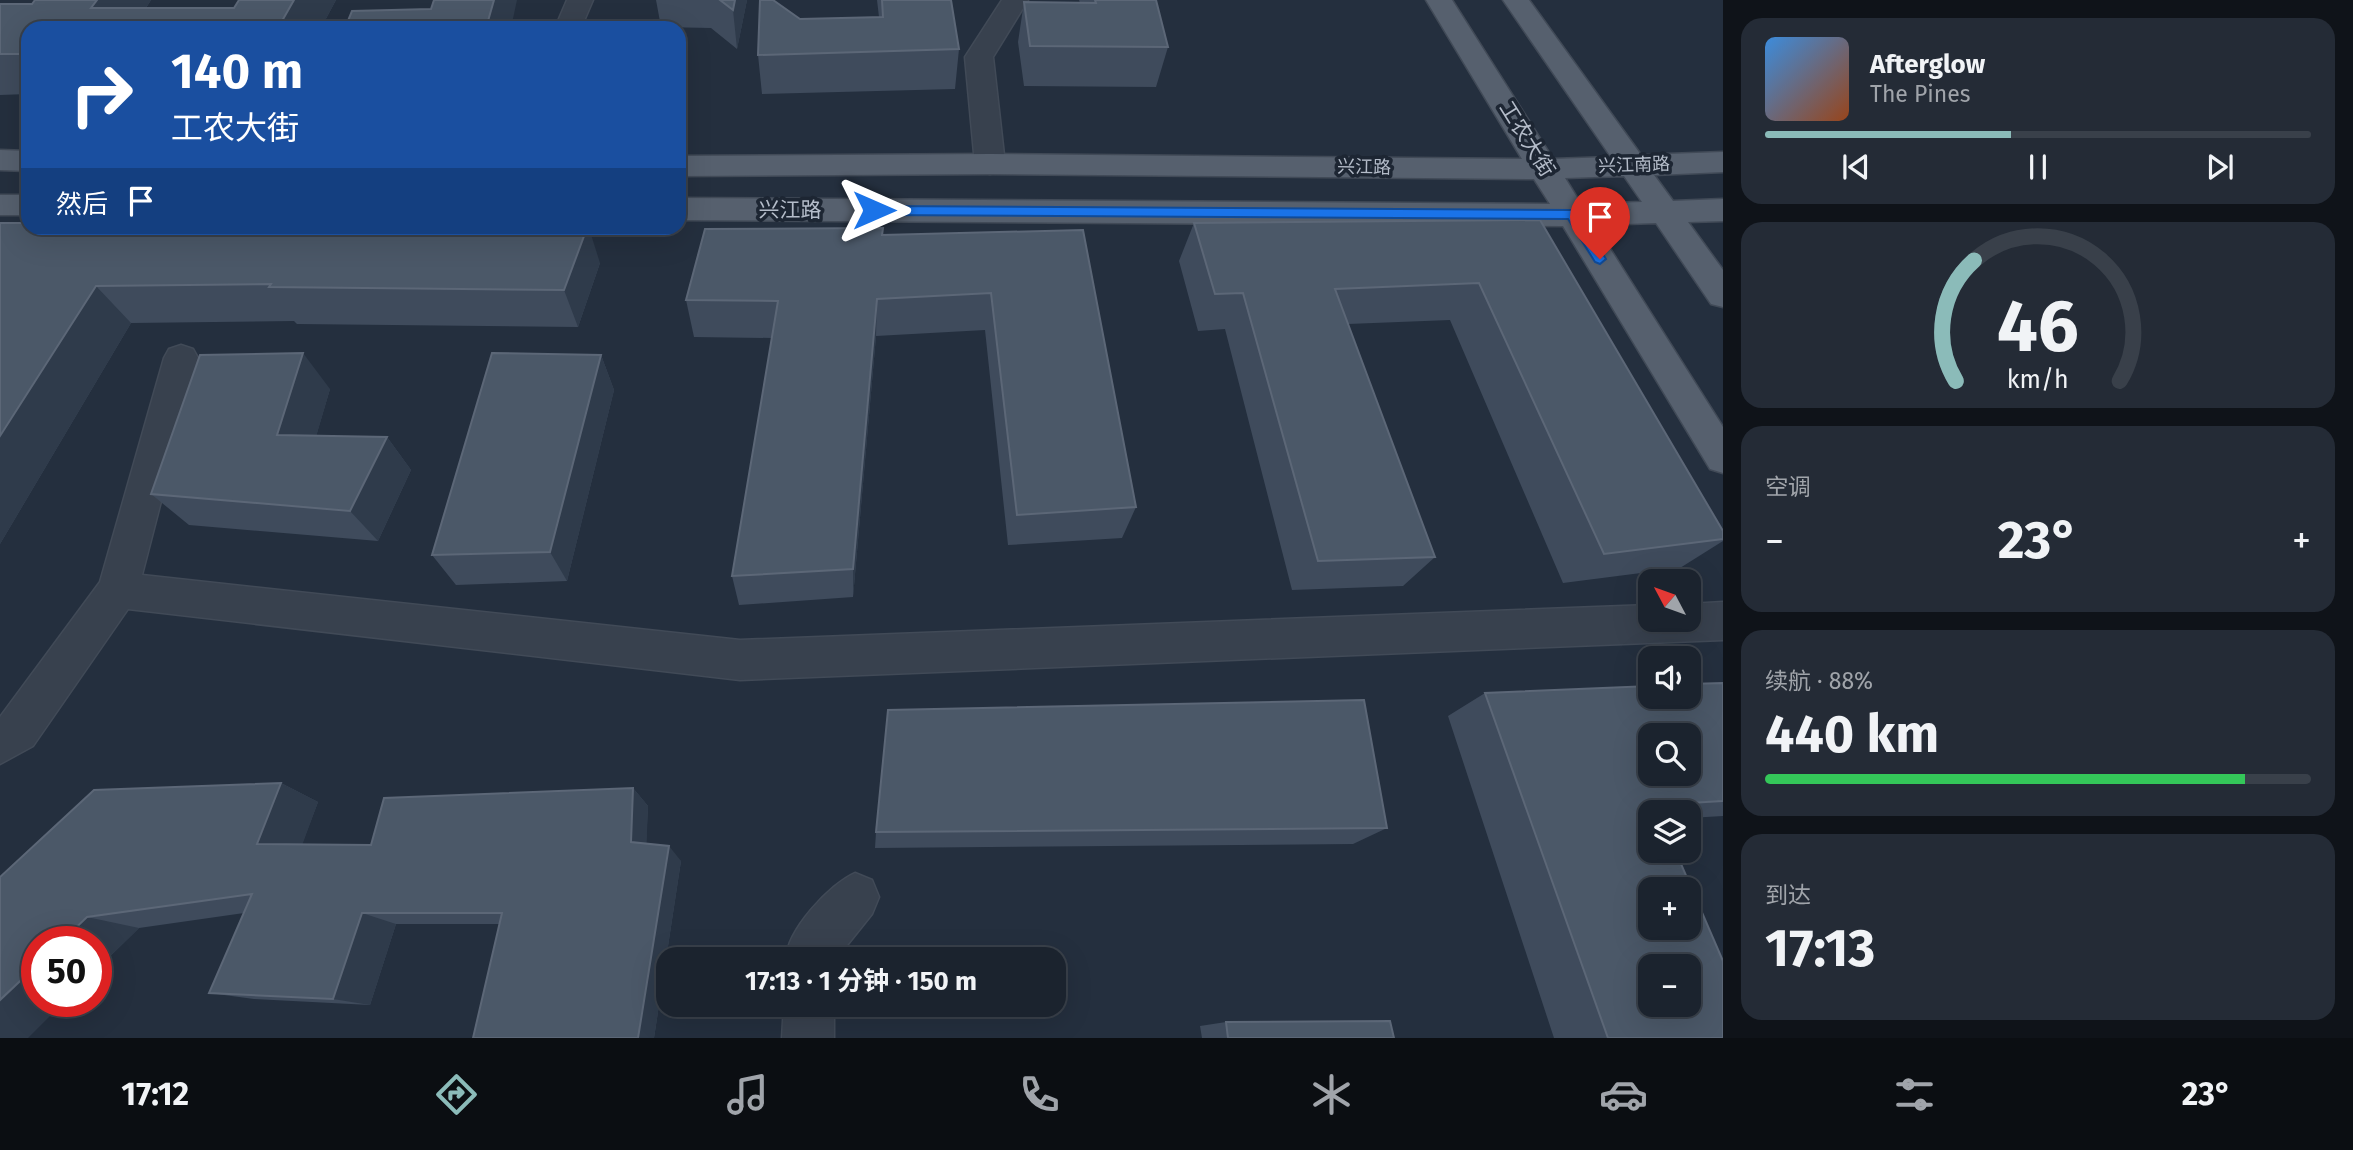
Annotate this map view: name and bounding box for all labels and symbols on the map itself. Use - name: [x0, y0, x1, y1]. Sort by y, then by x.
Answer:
- street label: 工农大街: [1494, 96, 1560, 182]
- street label: 兴江南路: [1598, 153, 1670, 177]
- street label: 兴江路: [1337, 156, 1391, 178]
- position arrow: [837, 173, 911, 247]
- pin: [1570, 187, 1630, 259]
- street label: 兴江路: [759, 197, 822, 223]
- north arrow: [1638, 569, 1701, 632]
- speed limit sign: 50: [21, 926, 112, 1017]

